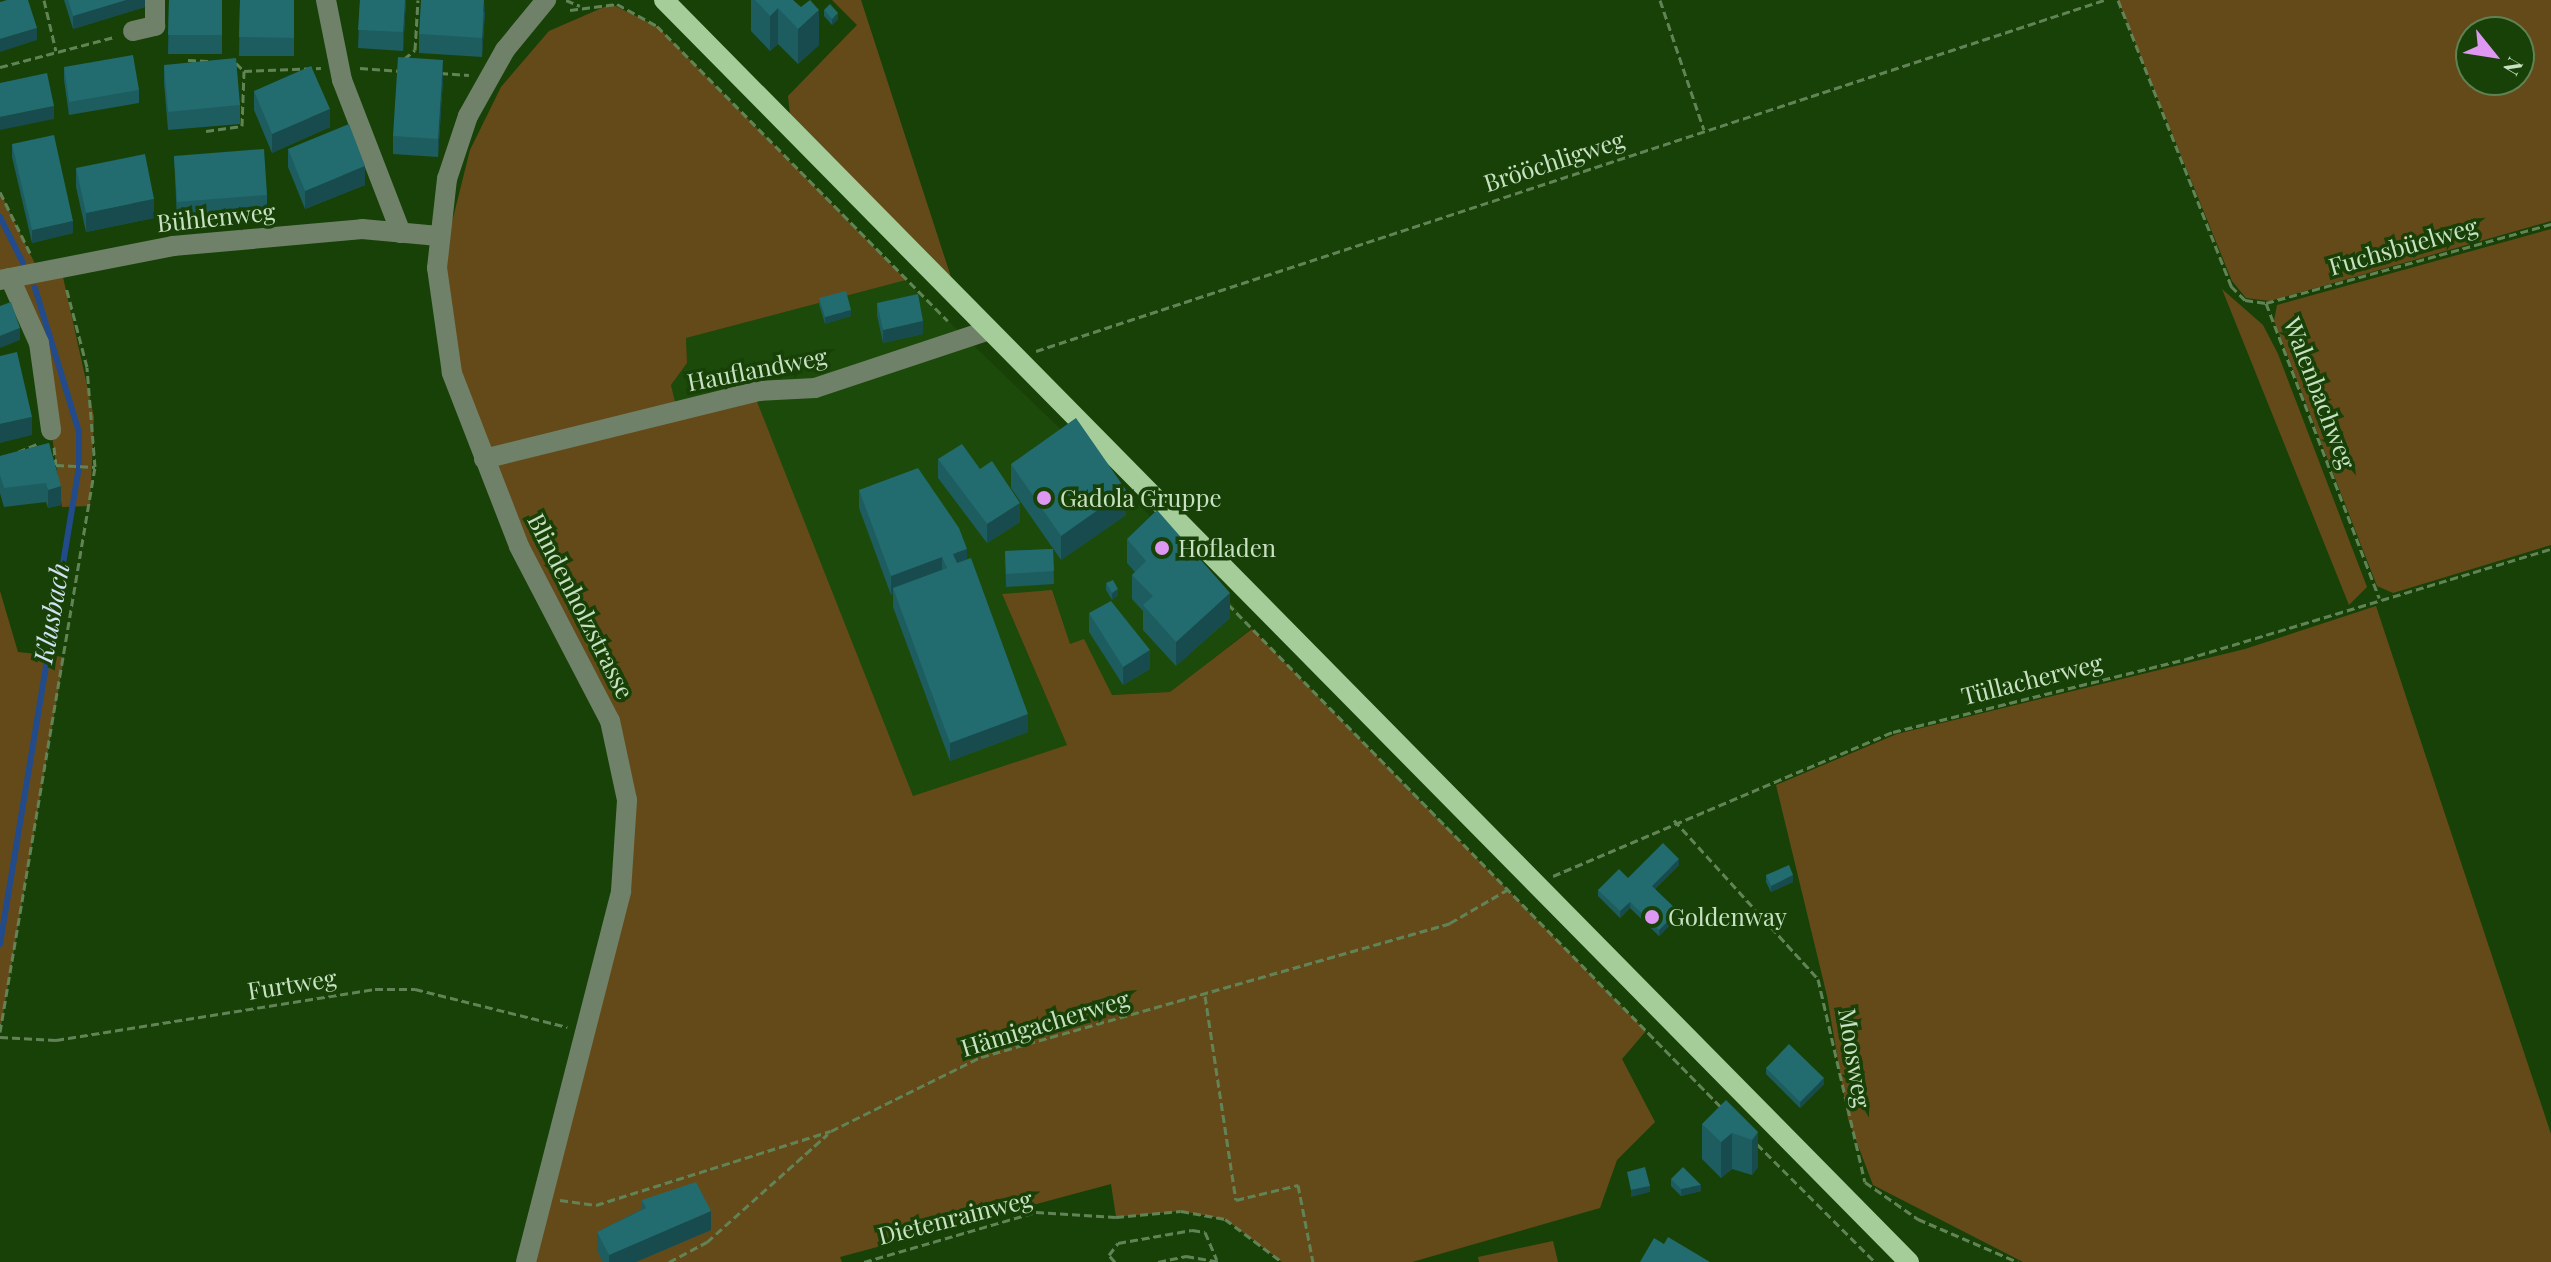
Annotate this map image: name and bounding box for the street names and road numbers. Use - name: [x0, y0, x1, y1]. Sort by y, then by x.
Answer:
- street label: Brööchligweg: [1480, 125, 1628, 197]
- street label: Bühlenweg: [155, 196, 277, 238]
- street label: Fuchsbüelweg: [2325, 211, 2481, 281]
- street label: Walenbachweg: [2278, 313, 2362, 473]
- street label: Hauflandweg: [684, 341, 830, 397]
- street label: Blindenholzstrasse: [522, 509, 640, 703]
- street label: Tüllacherweg: [1958, 648, 2106, 710]
- street label: Furtweg: [245, 963, 339, 1005]
- street label: Hämigacherweg: [957, 984, 1133, 1062]
- street label: Moosweg: [1833, 1006, 1877, 1110]
- street label: Dietenrainweg: [875, 1184, 1035, 1250]

